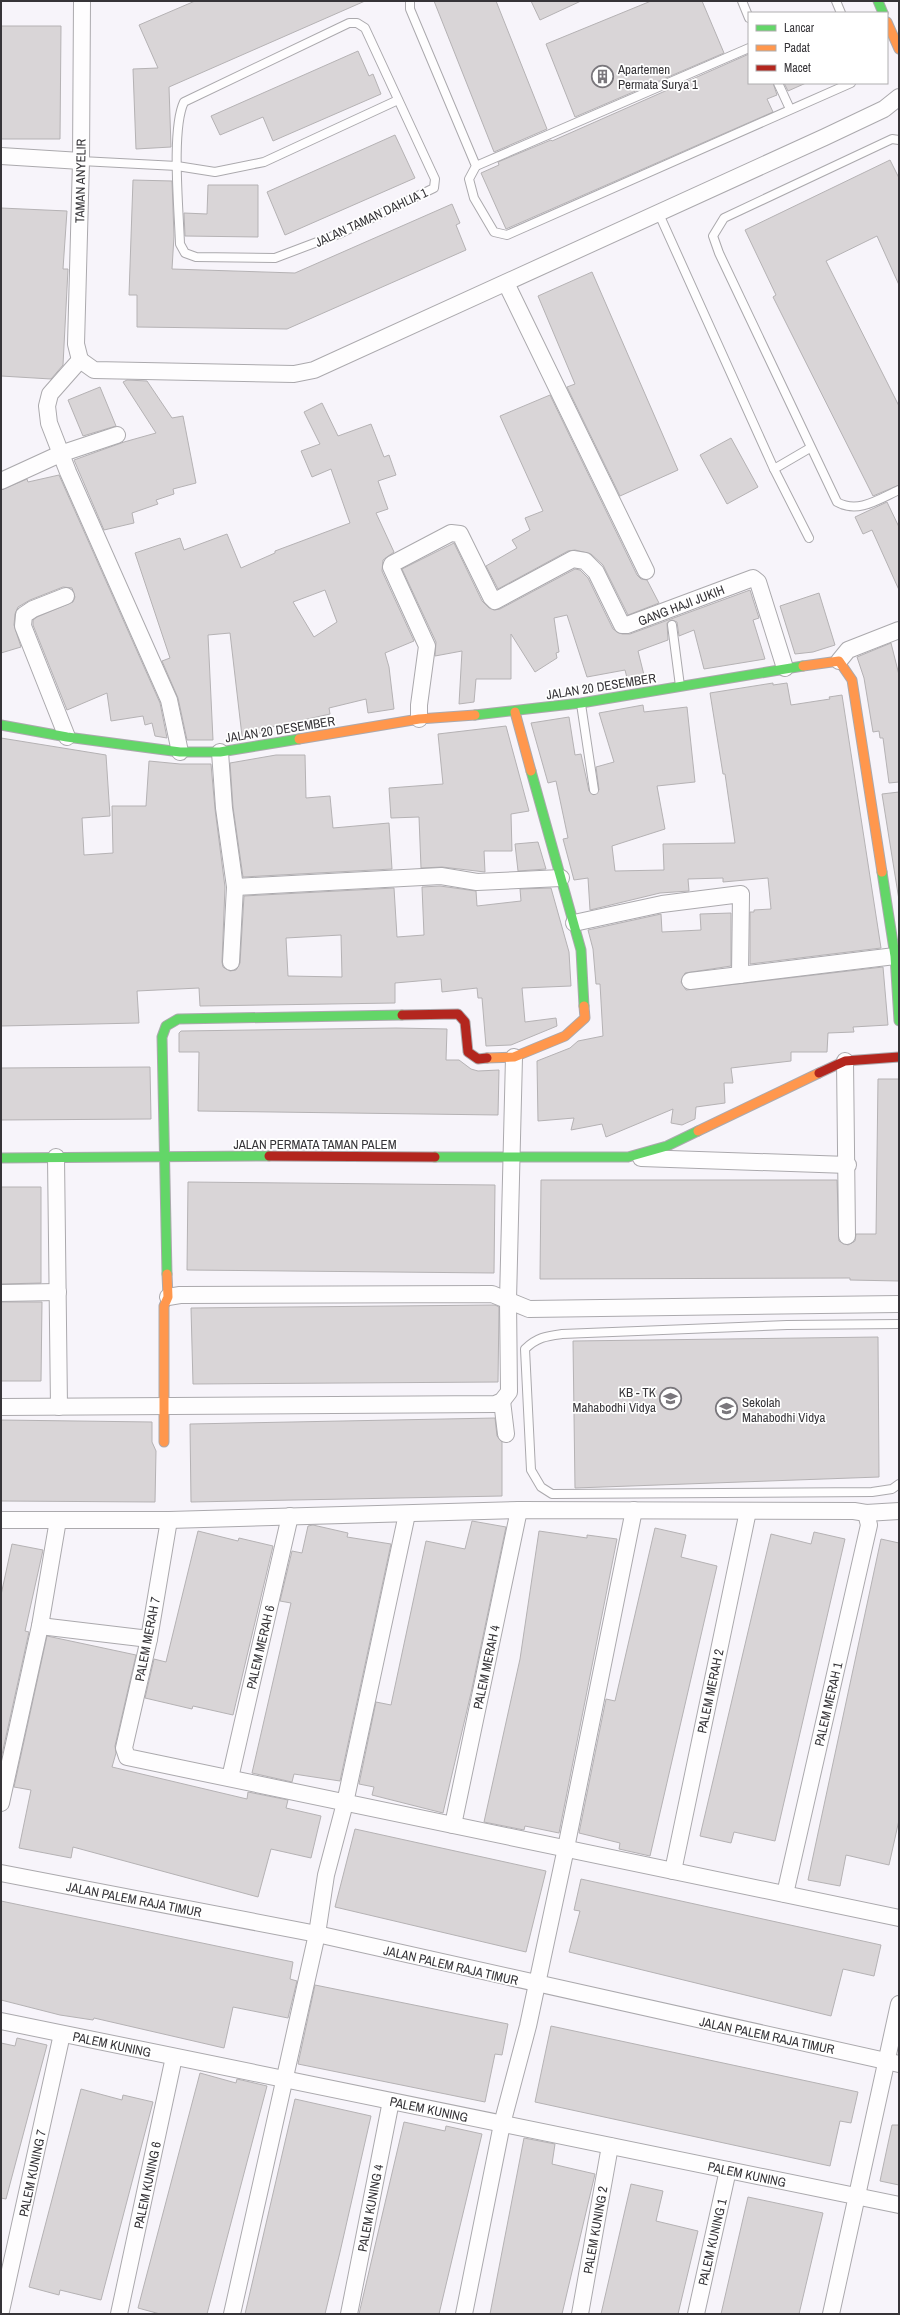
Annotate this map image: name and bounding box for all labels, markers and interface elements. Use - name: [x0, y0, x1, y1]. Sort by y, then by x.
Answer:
- legend: [748, 12, 888, 84]
- text: Lancar: [784, 20, 815, 36]
- text: Padat: [784, 40, 810, 56]
- text: Macet: [784, 60, 811, 76]
- place label: Apartemen Permata Surya 1: [617, 61, 698, 93]
- building icon: Apartemen Permata Surya 1: [589, 63, 615, 89]
- street label: TAMAN ANYELIR: [71, 138, 90, 223]
- street label: JALAN TAMAN DAHLIA 1: [312, 184, 430, 251]
- street label: GANG HAJI JUKIH: [636, 581, 727, 630]
- street label: JALAN 20 DESEMBER: [545, 669, 657, 704]
- street label: JALAN 20 DESEMBER: [224, 712, 336, 747]
- street label: JALAN PERMATA TAMAN PALEM: [233, 1136, 397, 1153]
- place label: KB - TK Mahabodhi Vidya: [573, 1384, 656, 1416]
- school or university icon: KB - TK Mahabodhi Vidya: [658, 1386, 684, 1412]
- place label: Sekolah Mahabodhi Vidya: [742, 1394, 825, 1426]
- school or university icon: Sekolah Mahabodhi Vidya: [713, 1396, 739, 1422]
- street label: PALEM MERAH 7: [131, 1595, 164, 1683]
- street label: PALEM MERAH 6: [243, 1603, 278, 1691]
- street label: PALEM MERAH 4: [469, 1623, 504, 1711]
- street label: PALEM MERAH 2: [693, 1647, 728, 1735]
- street label: PALEM MERAH 1: [811, 1660, 846, 1748]
- street label: JALAN PALEM RAJA TIMUR: [65, 1878, 203, 1921]
- street label: JALAN PALEM RAJA TIMUR: [382, 1942, 520, 1989]
- street label: JALAN PALEM RAJA TIMUR: [698, 2013, 836, 2058]
- street label: PALEM KUNING: [71, 2028, 153, 2061]
- street label: PALEM KUNING: [388, 2093, 470, 2126]
- street label: PALEM KUNING 7: [15, 2128, 50, 2218]
- street label: PALEM KUNING 6: [130, 2140, 165, 2230]
- street label: PALEM KUNING: [706, 2158, 788, 2191]
- street label: PALEM KUNING 4: [354, 2163, 387, 2253]
- street label: PALEM KUNING 2: [579, 2185, 612, 2275]
- street label: PALEM KUNING 1: [694, 2197, 731, 2287]

